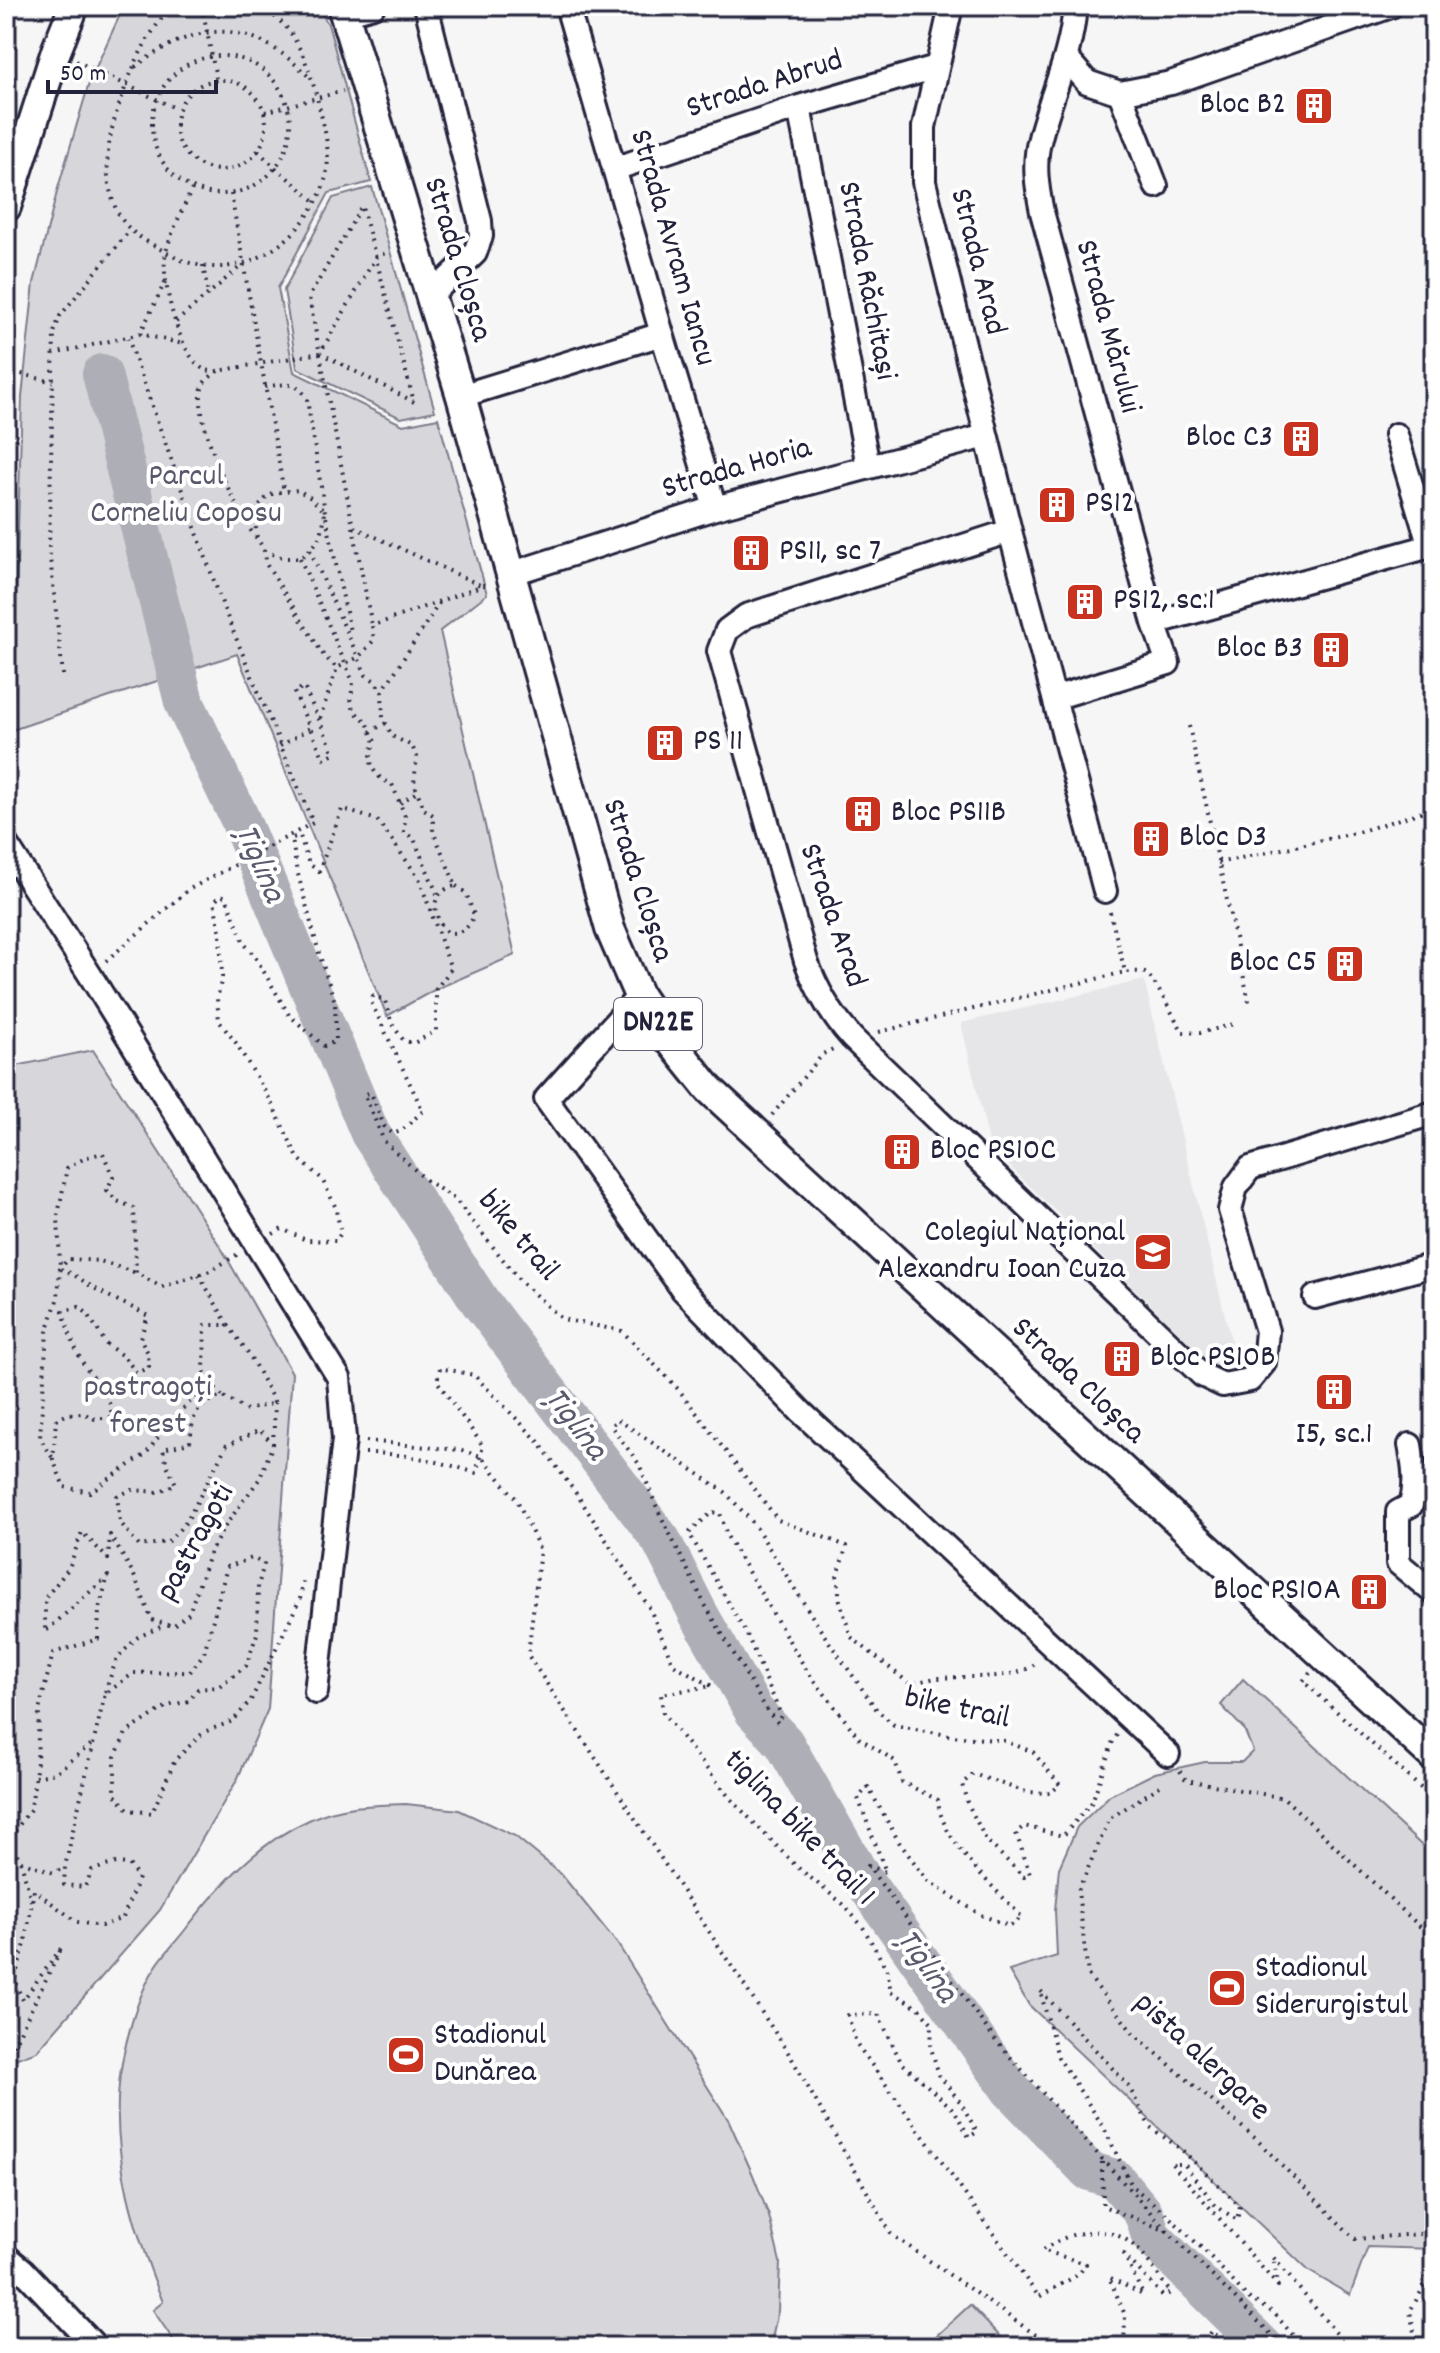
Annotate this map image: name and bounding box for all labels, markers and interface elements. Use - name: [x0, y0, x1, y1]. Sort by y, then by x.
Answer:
- street label: Strada Abrud: [681, 39, 849, 133]
- scale bar: [48, 44, 216, 94]
- text: 50 m: [60, 58, 106, 92]
- place label: Bloc B2: [1200, 83, 1286, 129]
- building icon: Bloc B2: [1293, 85, 1335, 127]
- street label: Strada Avram Iancu: [615, 125, 727, 371]
- street label: Strada Cloșca: [409, 172, 503, 349]
- street label: Strada Răchitași: [823, 178, 907, 384]
- street label: Strada Arad: [936, 184, 1016, 340]
- street label: Strada Mărului: [1061, 235, 1151, 419]
- place label: Bloc C3: [1186, 416, 1273, 462]
- building icon: Bloc C3: [1280, 418, 1322, 460]
- street label: Strada Horia: [657, 426, 818, 513]
- park label: Parcul Corneliu Coposu: [90, 455, 282, 538]
- place label: PS12: [1085, 482, 1135, 528]
- building icon: PS12: [1036, 484, 1078, 526]
- place label: PS11, sc 7: [779, 530, 881, 576]
- building icon: PS11, sc 7: [730, 532, 772, 574]
- place label: PS12, sc.1: [1113, 579, 1215, 625]
- building icon: PS12, sc.1: [1064, 581, 1106, 623]
- place label: Bloc B3: [1216, 627, 1303, 673]
- building icon: Bloc B3: [1310, 629, 1352, 671]
- place label: PS 11: [693, 720, 743, 766]
- building icon: PS 11: [644, 722, 686, 764]
- place label: Bloc PS11B: [891, 791, 1006, 837]
- street label: Strada Cloșca: [588, 793, 684, 969]
- building icon: Bloc PS11B: [842, 793, 884, 835]
- place label: Bloc D3: [1179, 816, 1267, 862]
- water label: Țiglina: [220, 817, 297, 913]
- building icon: Bloc D3: [1130, 818, 1172, 860]
- street label: Strada Arad: [785, 838, 877, 994]
- place label: Bloc C5: [1229, 941, 1317, 987]
- building icon: Bloc C5: [1324, 943, 1366, 985]
- road number: DN22E: [614, 998, 702, 1050]
- place label: Bloc PS10C: [930, 1129, 1056, 1175]
- building icon: Bloc PS10C: [881, 1131, 923, 1173]
- street label: bike trail: [465, 1181, 569, 1293]
- place label: Colegiul Național Alexandru Ioan Cuza: [878, 1211, 1126, 1294]
- school or university icon: Colegiul Național Alexandru Ioan Cuza: [1132, 1231, 1174, 1273]
- street label: Strada Cloșca: [999, 1307, 1155, 1457]
- place label: Bloc PS10B: [1150, 1336, 1275, 1382]
- building icon: Bloc PS10B: [1101, 1338, 1143, 1380]
- park label: pastragoți forest: [84, 1366, 212, 1449]
- building icon: I5, sc.1: [1313, 1371, 1355, 1413]
- water label: Țiglina: [530, 1378, 619, 1474]
- place label: I5, sc.1: [1296, 1413, 1372, 1459]
- street label: pastragoti: [146, 1476, 248, 1610]
- place label: Bloc PS10A: [1213, 1569, 1341, 1615]
- building icon: Bloc PS10A: [1348, 1571, 1390, 1613]
- street label: bike trail: [900, 1676, 1014, 1744]
- street label: tiglina bike trail 1: [711, 1740, 885, 1918]
- water label: Țiglina: [882, 1920, 969, 2016]
- place label: Stadionul Siderurgistul: [1255, 1947, 1409, 2030]
- sports icon: Stadionul Siderurgistul: [1206, 1967, 1248, 2009]
- street label: pista alergare: [1122, 1983, 1280, 2133]
- place label: Stadionul Dunărea: [434, 2014, 547, 2097]
- sports icon: Stadionul Dunărea: [385, 2034, 427, 2076]

